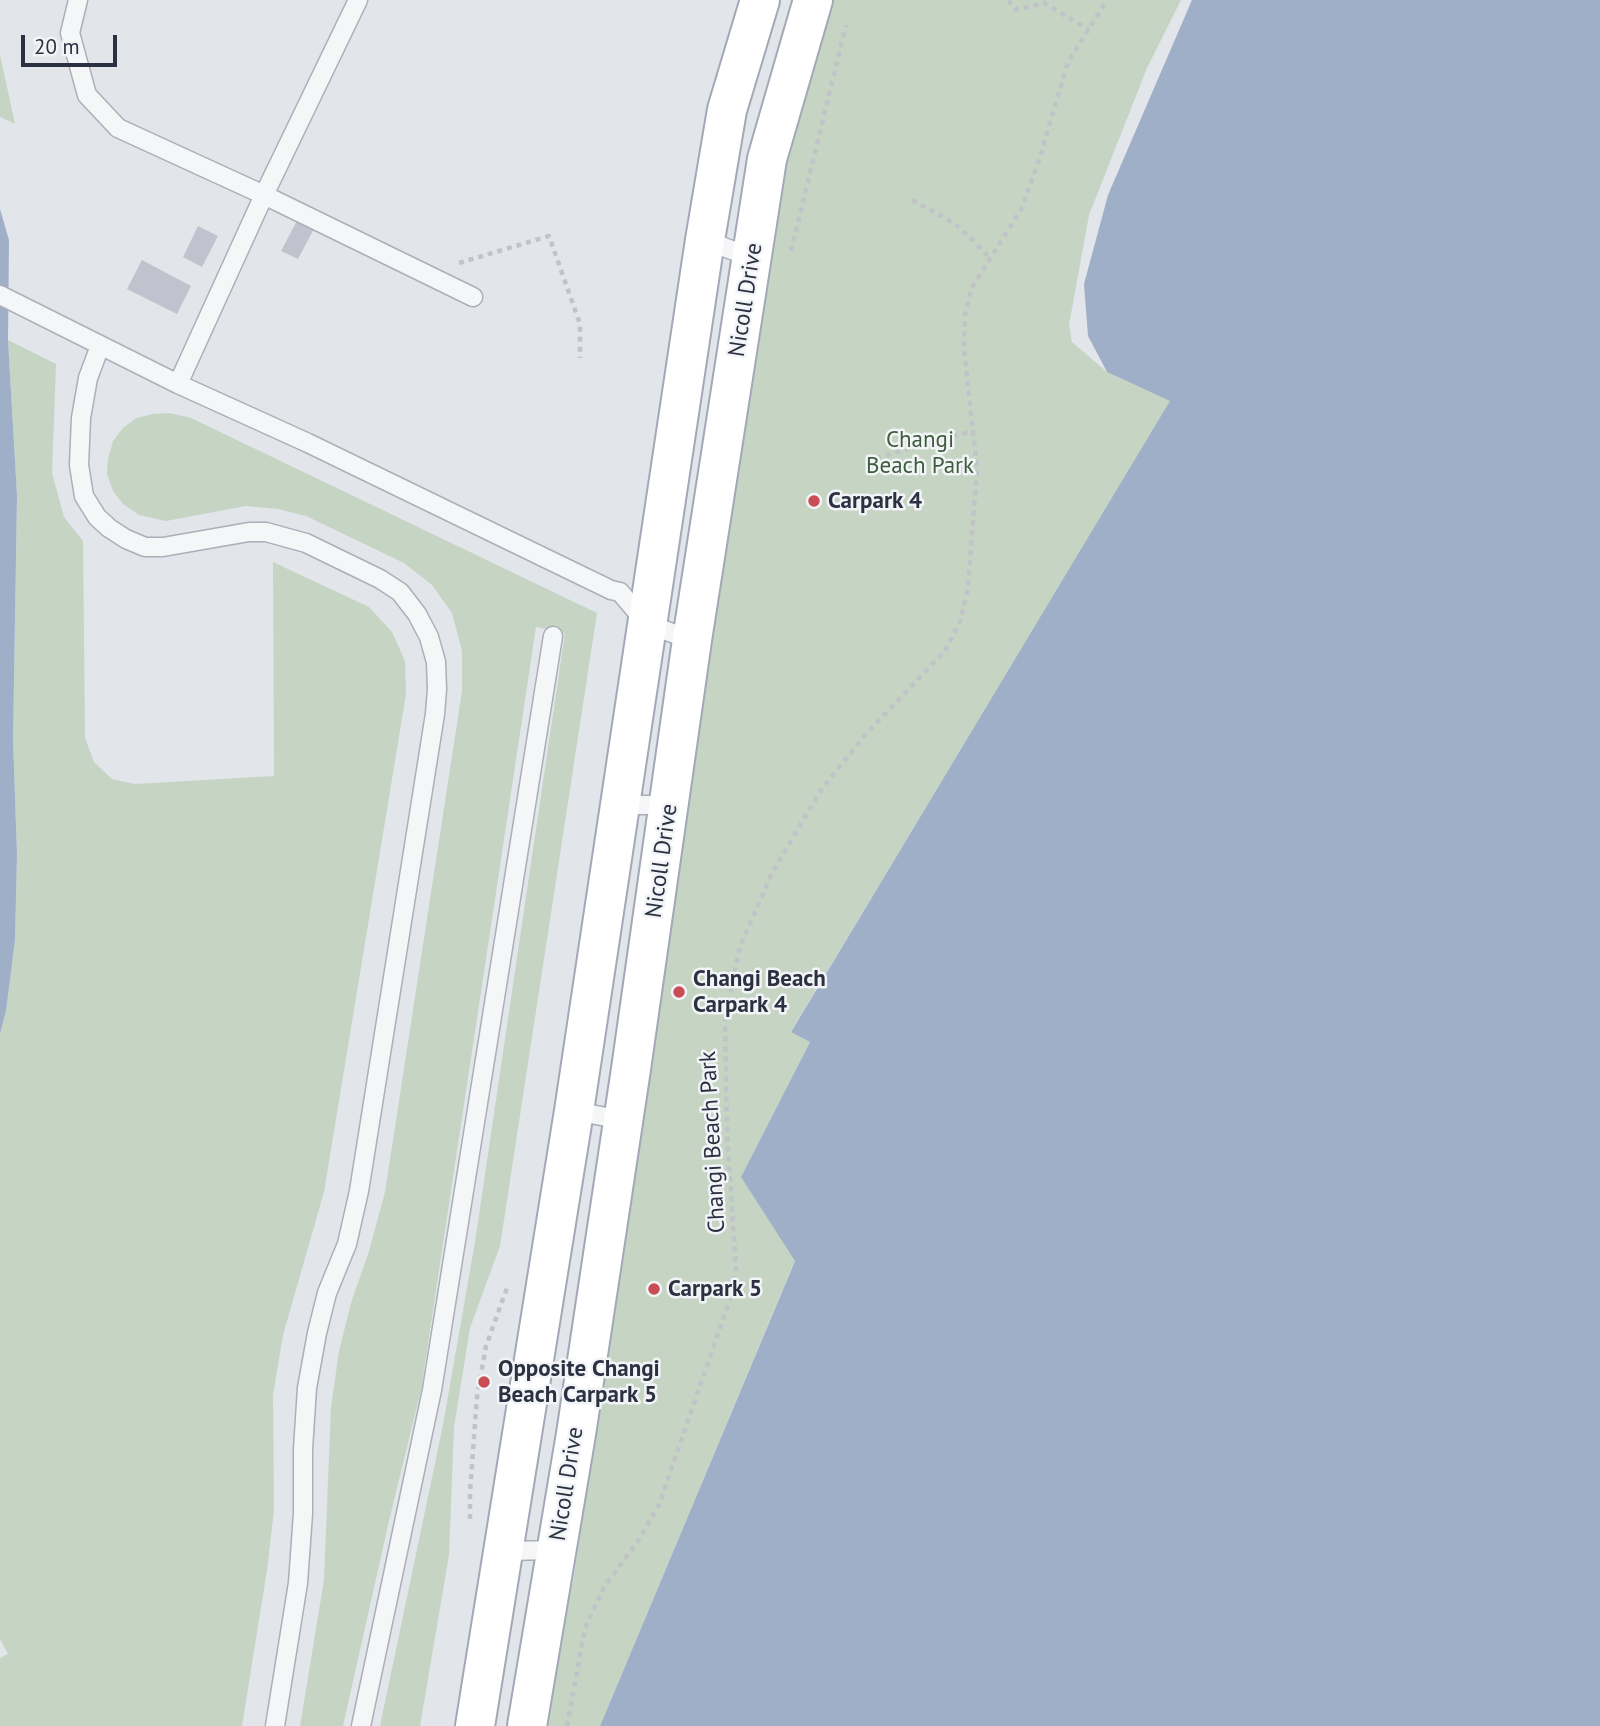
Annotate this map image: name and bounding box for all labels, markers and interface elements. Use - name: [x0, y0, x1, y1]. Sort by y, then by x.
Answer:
- scale bar: [24, 21, 121, 65]
- text: 20 m: [34, 33, 80, 60]
- street label: Nicoll Drive: [723, 241, 769, 359]
- park label: Changi Beach Park: [866, 426, 974, 480]
- place label: Carpark 4: [828, 487, 922, 515]
- marker: Carpark 4: [806, 493, 822, 509]
- street label: Nicoll Drive: [640, 802, 684, 920]
- place label: Changi Beach Carpark 4: [693, 965, 826, 1019]
- marker: Changi Beach Carpark 4: [671, 984, 687, 1000]
- street label: Changi Beach Park: [694, 1050, 732, 1234]
- place label: Carpark 5: [668, 1275, 762, 1303]
- marker: Carpark 5: [646, 1281, 662, 1297]
- place label: Opposite Changi Beach Carpark 5: [498, 1355, 660, 1409]
- marker: Opposite Changi Beach Carpark 5: [476, 1374, 492, 1390]
- street label: Nicoll Drive: [544, 1425, 590, 1543]

